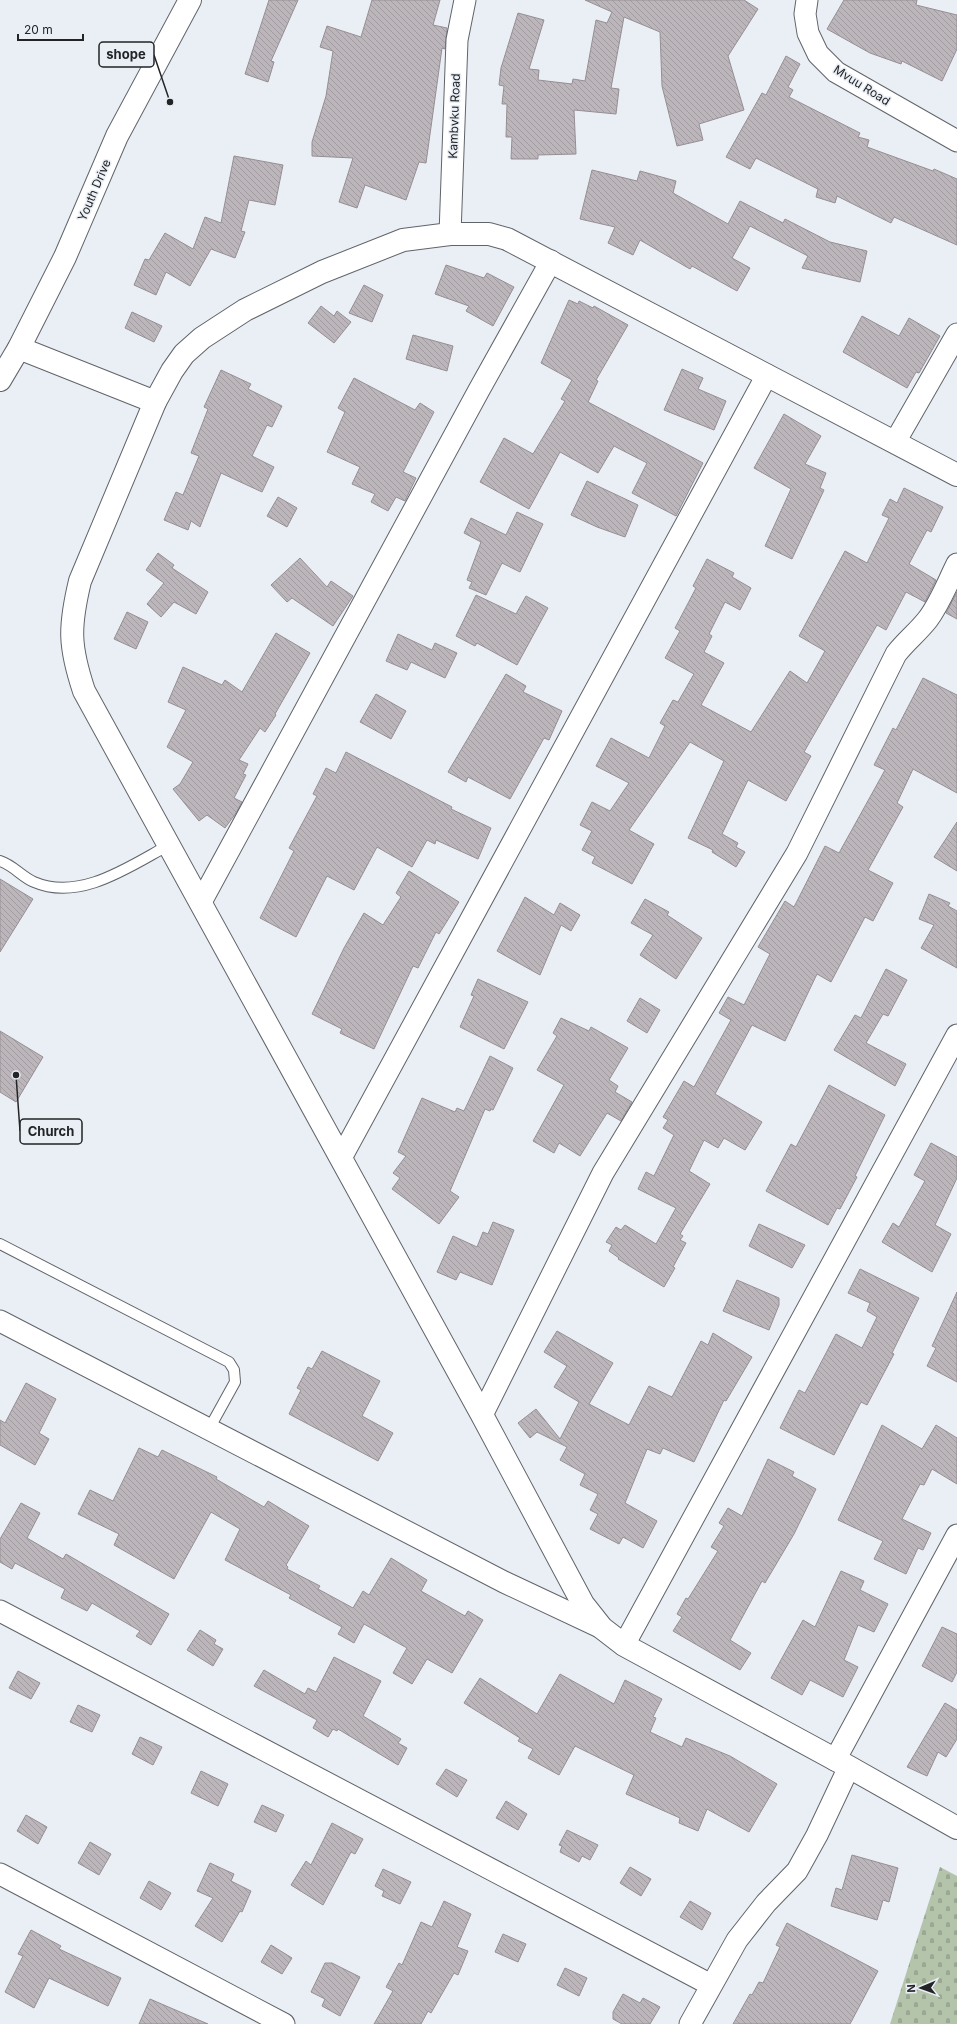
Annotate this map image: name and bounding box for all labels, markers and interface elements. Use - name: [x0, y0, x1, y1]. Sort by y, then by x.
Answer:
- scale bar: [18, 16, 83, 42]
- text: 20 m: [24, 22, 53, 37]
- callout: shope: [99, 42, 154, 67]
- text: shope: [106, 46, 146, 62]
- street label: Mvuu Road: [831, 62, 893, 108]
- street label: Kambvku Road: [445, 73, 463, 159]
- street label: Youth Drive: [74, 157, 114, 223]
- callout: Church: [20, 1119, 82, 1144]
- text: Church: [28, 1123, 74, 1139]
- north arrow: [901, 1968, 941, 2008]
- text: N: [904, 1984, 918, 1993]

